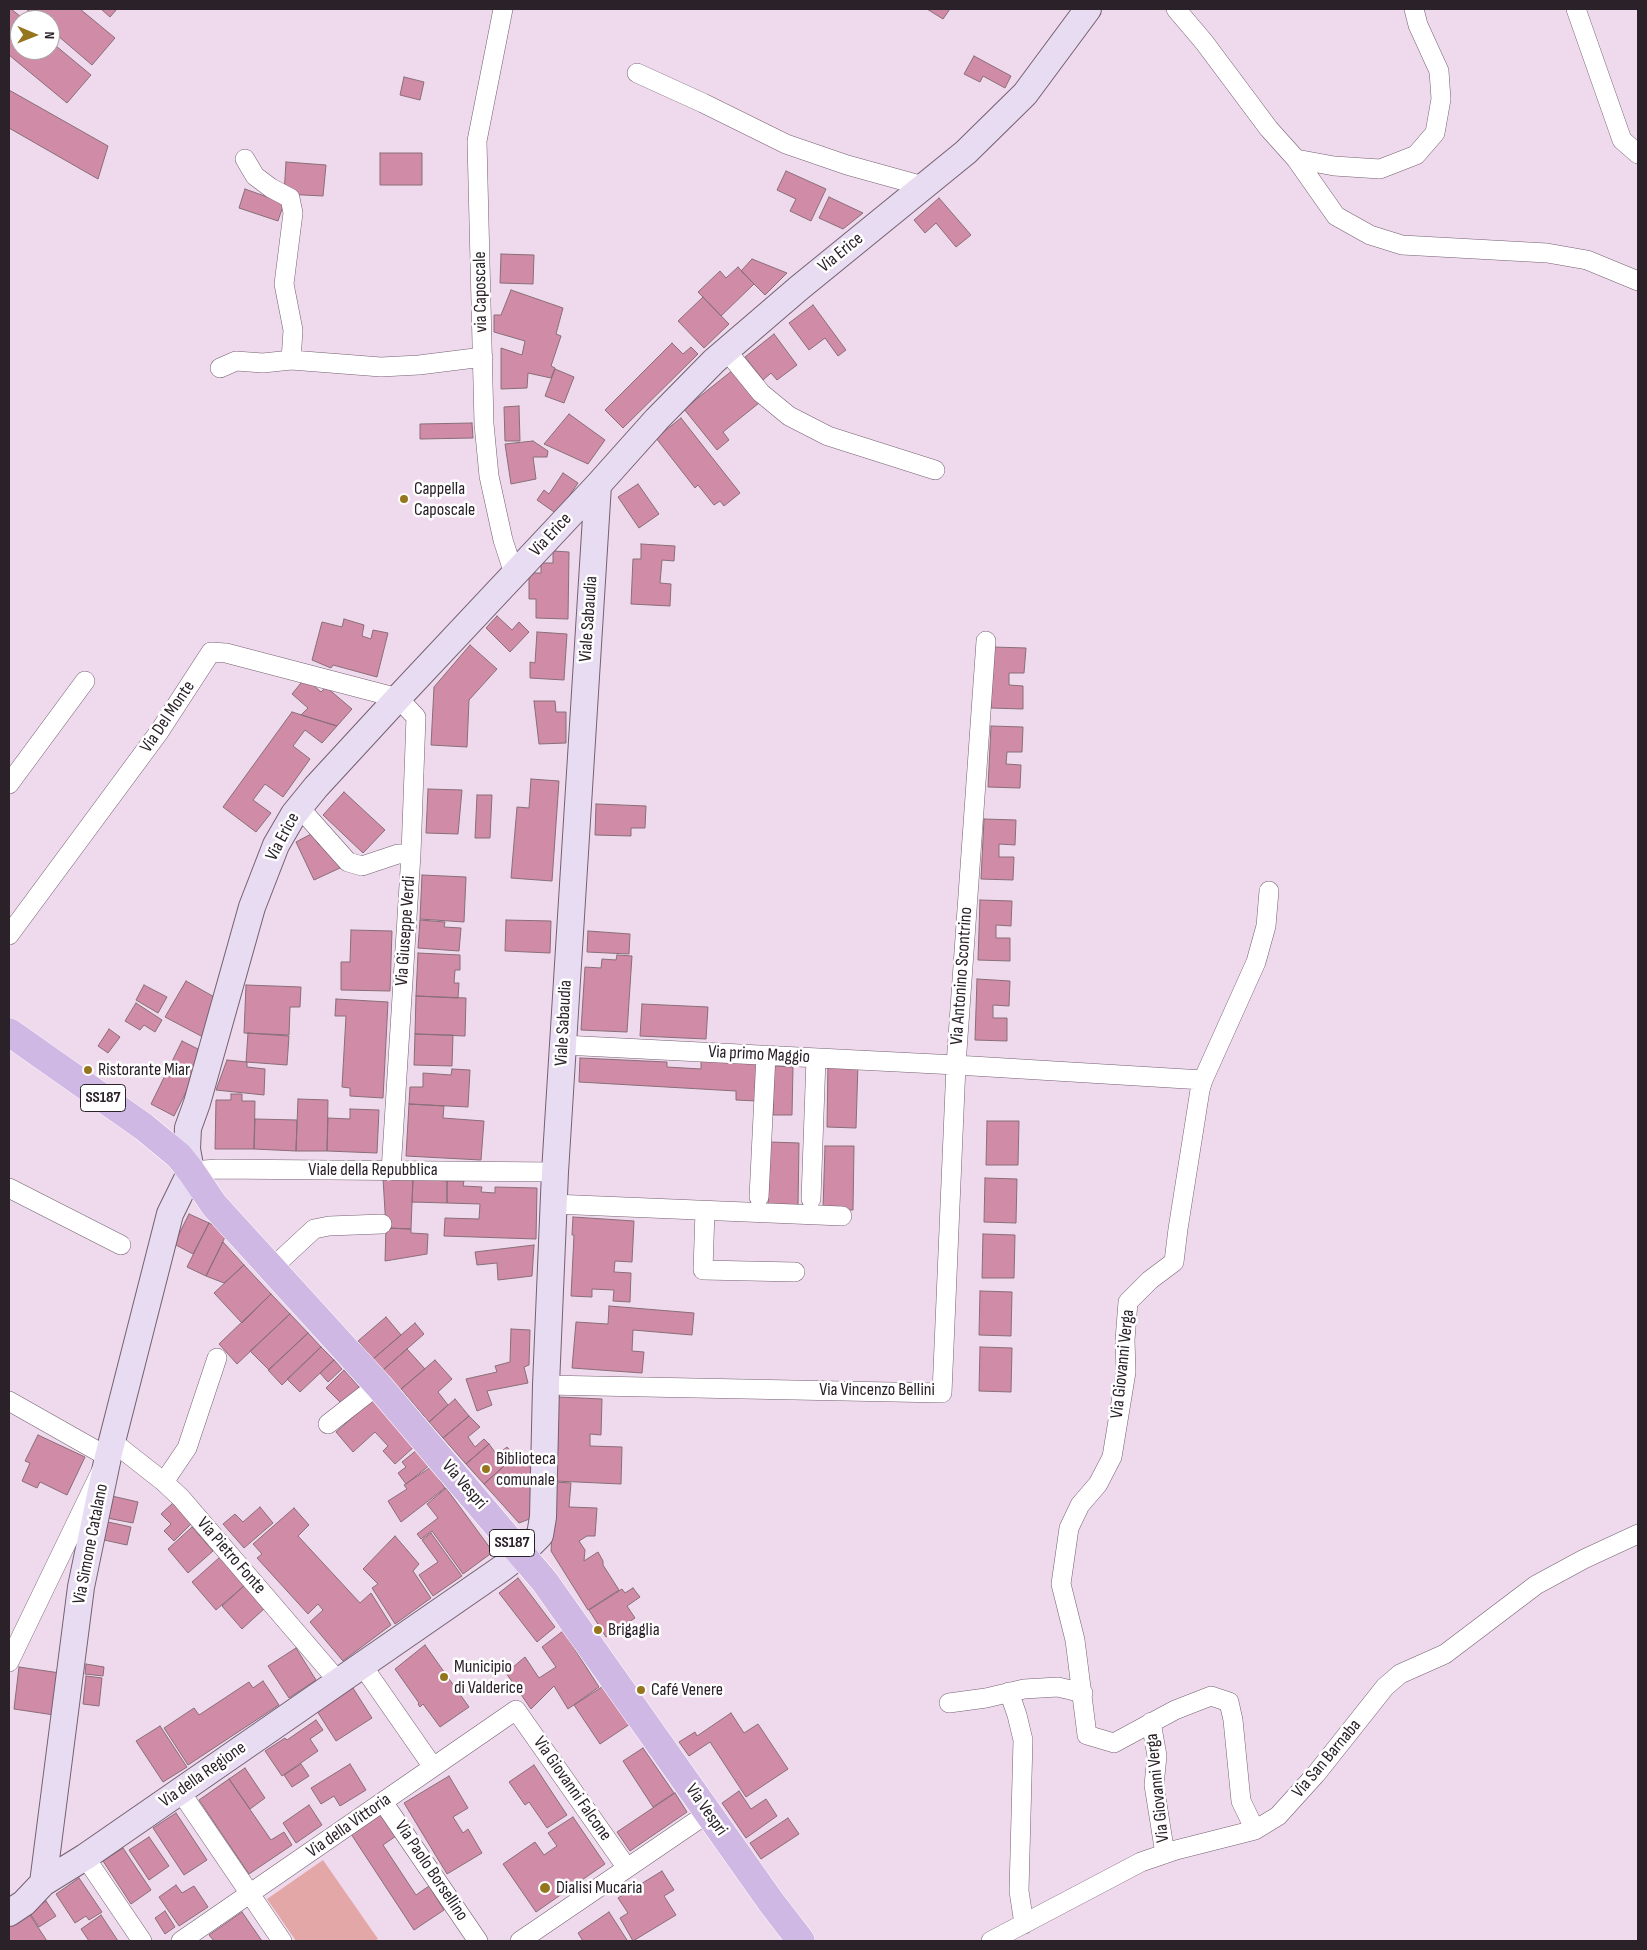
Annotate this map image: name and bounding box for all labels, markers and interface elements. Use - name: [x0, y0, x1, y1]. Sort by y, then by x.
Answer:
- north arrow: [10, 10, 60, 60]
- text: N: [41, 31, 58, 39]
- street label: Via Erice: [814, 228, 868, 278]
- street label: via Caposcale: [469, 251, 493, 333]
- place label: Cappella Caposcale: [414, 478, 475, 520]
- marker: Cappella Caposcale: [398, 493, 410, 505]
- street label: Via Erice: [526, 509, 576, 561]
- street label: Viale Sabaudia: [575, 575, 603, 663]
- street label: Via Del Monte: [136, 677, 200, 757]
- street label: Via Erice: [261, 809, 305, 865]
- street label: Via Giuseppe Verdi: [391, 875, 421, 987]
- street label: Via Antonino Scontrino: [946, 906, 978, 1046]
- street label: Viale Sabaudia: [551, 979, 577, 1067]
- street label: Via primo Maggio: [708, 1042, 810, 1068]
- place label: Ristorante Miar: [98, 1059, 190, 1081]
- marker: Ristorante Miar: [82, 1064, 94, 1076]
- road number: SS187: [80, 1084, 126, 1112]
- street label: Viale della Repubblica: [308, 1159, 438, 1181]
- street label: Via Giovanni Verga: [1107, 1308, 1139, 1420]
- street label: Via Vincenzo Bellini: [819, 1379, 935, 1401]
- place label: Biblioteca comunale: [496, 1448, 556, 1490]
- street label: Via Vespri: [437, 1456, 491, 1514]
- marker: Biblioteca comunale: [480, 1463, 492, 1475]
- street label: Via Simone Catalano: [69, 1482, 113, 1606]
- street label: Via Pietro Fonte: [192, 1513, 270, 1599]
- road number: SS187: [490, 1530, 534, 1556]
- place label: Brigaglia: [608, 1619, 660, 1641]
- marker: Brigaglia: [592, 1624, 604, 1636]
- place label: Municipio di Valderice: [454, 1656, 523, 1698]
- marker: Municipio di Valderice: [438, 1671, 450, 1683]
- place label: Café Venere: [651, 1679, 723, 1701]
- marker: Café Venere: [635, 1684, 647, 1696]
- street label: Via San Barnaba: [1288, 1715, 1366, 1803]
- street label: Via Giovanni Verga: [1142, 1732, 1174, 1844]
- street label: Via Giovanni Falcone: [528, 1733, 616, 1845]
- street label: Via della Regione: [156, 1737, 250, 1813]
- street label: Via Vespri: [680, 1780, 732, 1840]
- street label: Via della Vittoria: [303, 1789, 395, 1863]
- street label: Via Paolo Borsellino: [390, 1817, 472, 1925]
- place label: Dialisi Mucaria: [556, 1877, 642, 1899]
- marker: Dialisi Mucaria: [538, 1881, 552, 1895]

